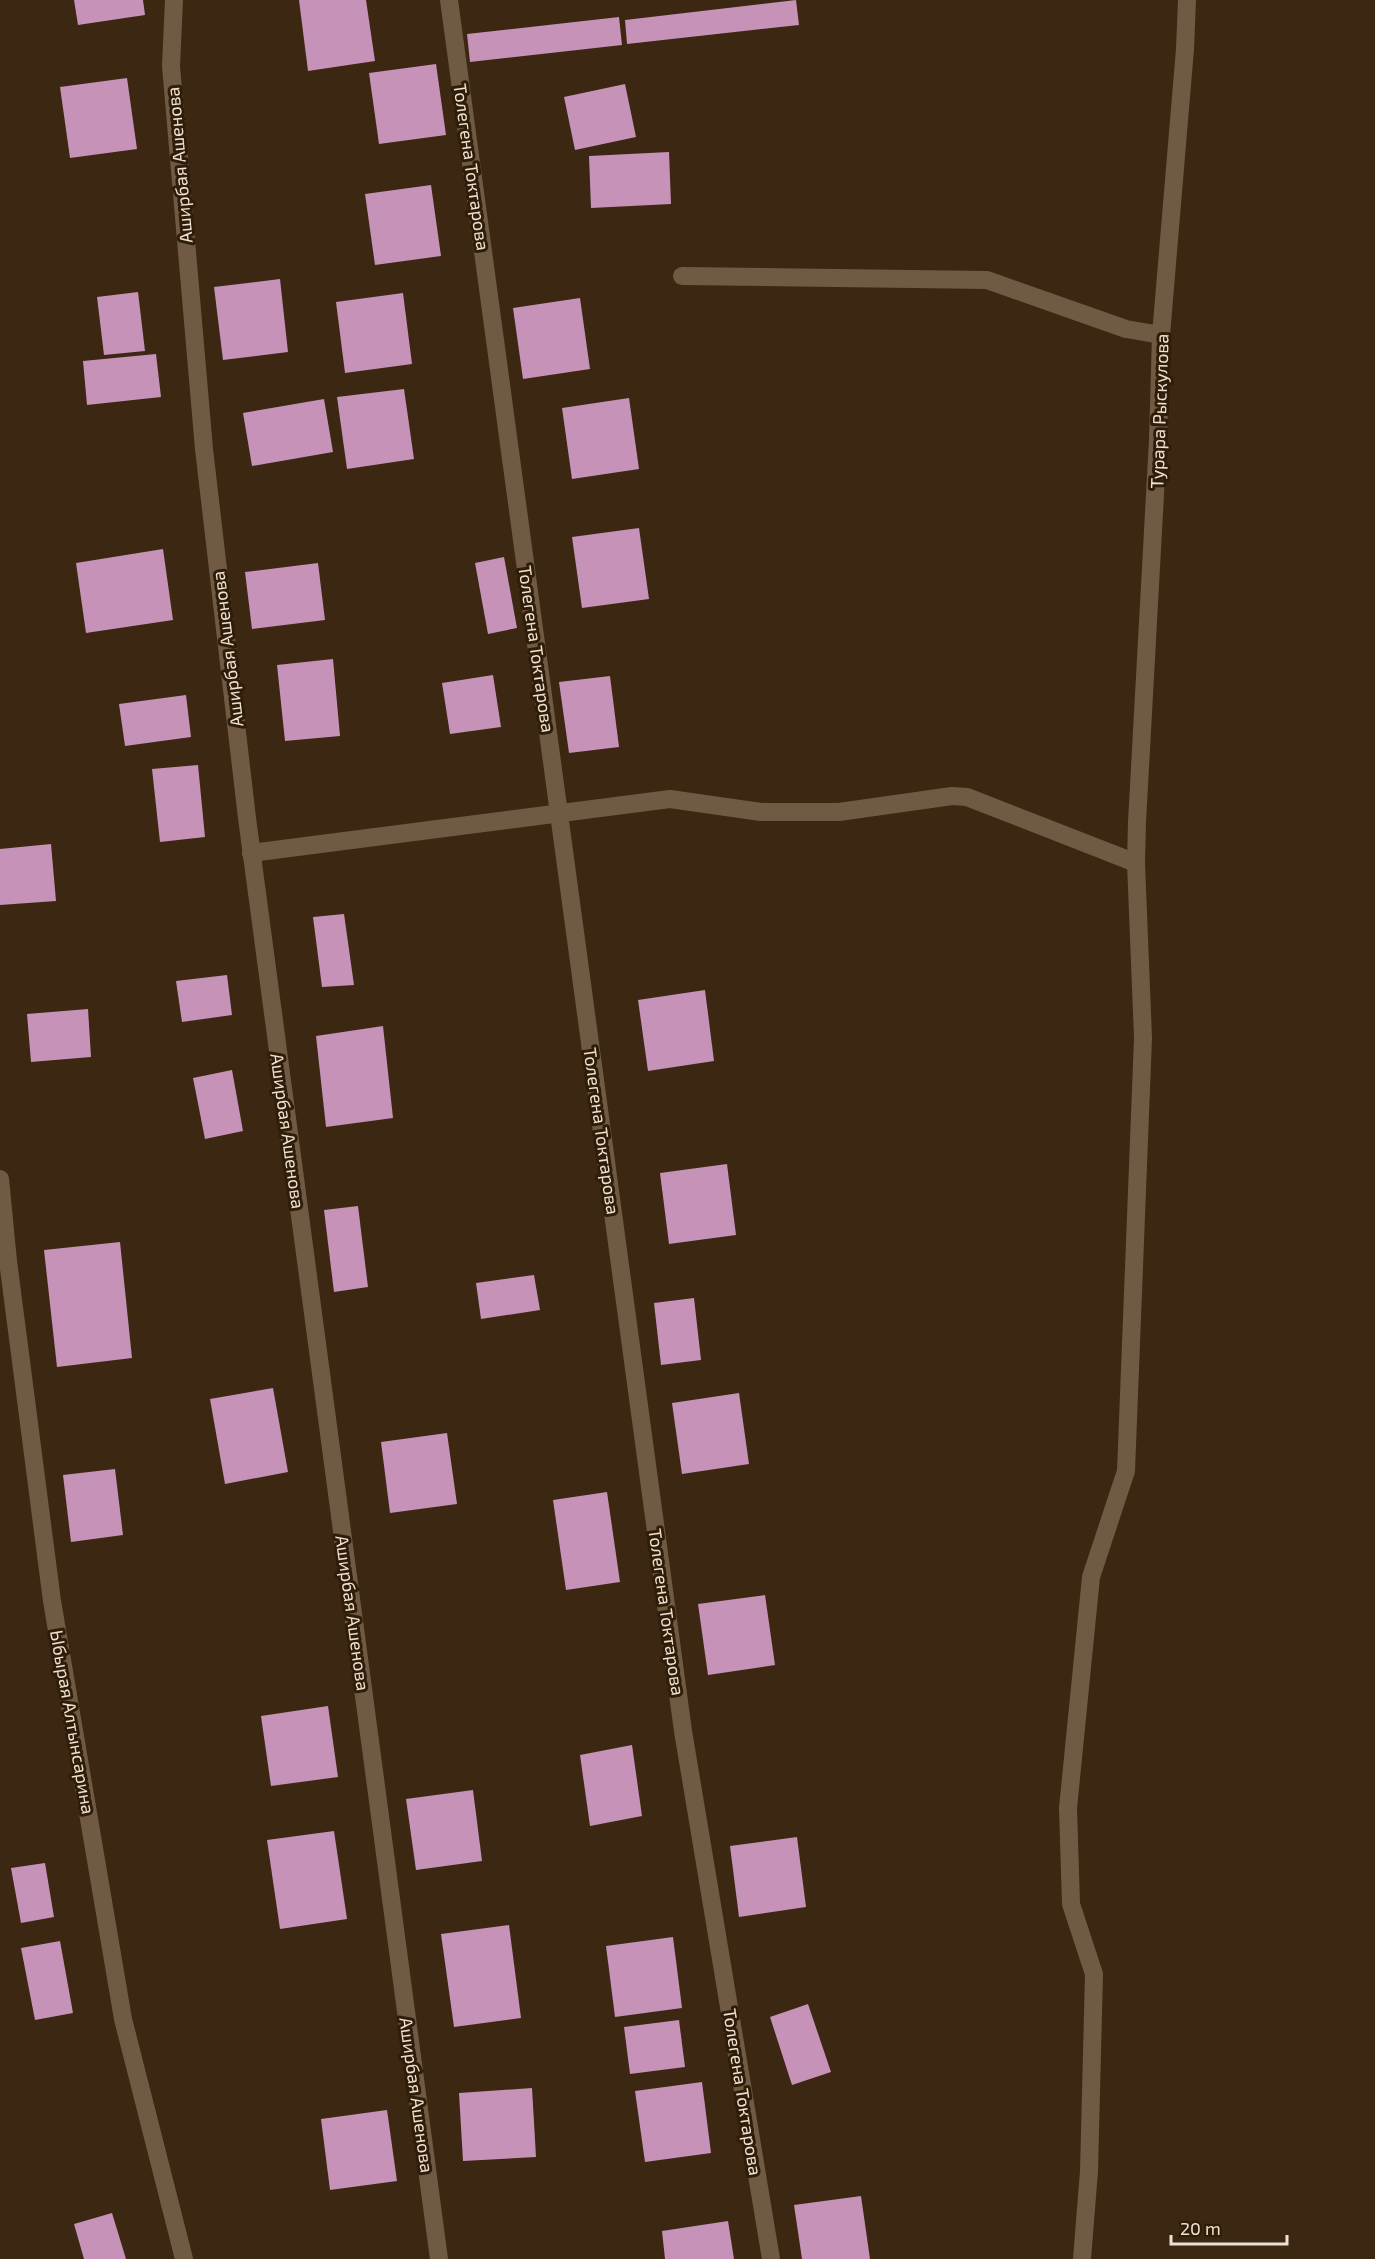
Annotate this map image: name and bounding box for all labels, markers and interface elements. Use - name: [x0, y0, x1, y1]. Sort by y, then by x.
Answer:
- street label: Толегена Токтарова: [449, 82, 495, 252]
- street label: Аширбая Ашенова: [161, 86, 197, 244]
- street label: Турара Рыскулова: [1145, 333, 1173, 489]
- street label: Толегена Токтарова: [514, 564, 560, 734]
- street label: Аширбая Ашенова: [207, 570, 247, 728]
- street label: Толегена Токтарова: [579, 1046, 625, 1216]
- street label: Аширбая Ашенова: [266, 1052, 310, 1210]
- street label: Толегена Токтарова: [644, 1527, 690, 1697]
- street label: Аширбая Ашенова: [331, 1534, 375, 1692]
- street label: Ыбырая Алтынсарина: [46, 1628, 100, 1816]
- street label: Толегена Токтарова: [719, 2007, 767, 2177]
- street label: Аширбая Ашенова: [395, 2016, 439, 2174]
- scale bar: [1171, 2208, 1286, 2246]
- text: 20 m: [1180, 2217, 1221, 2239]

